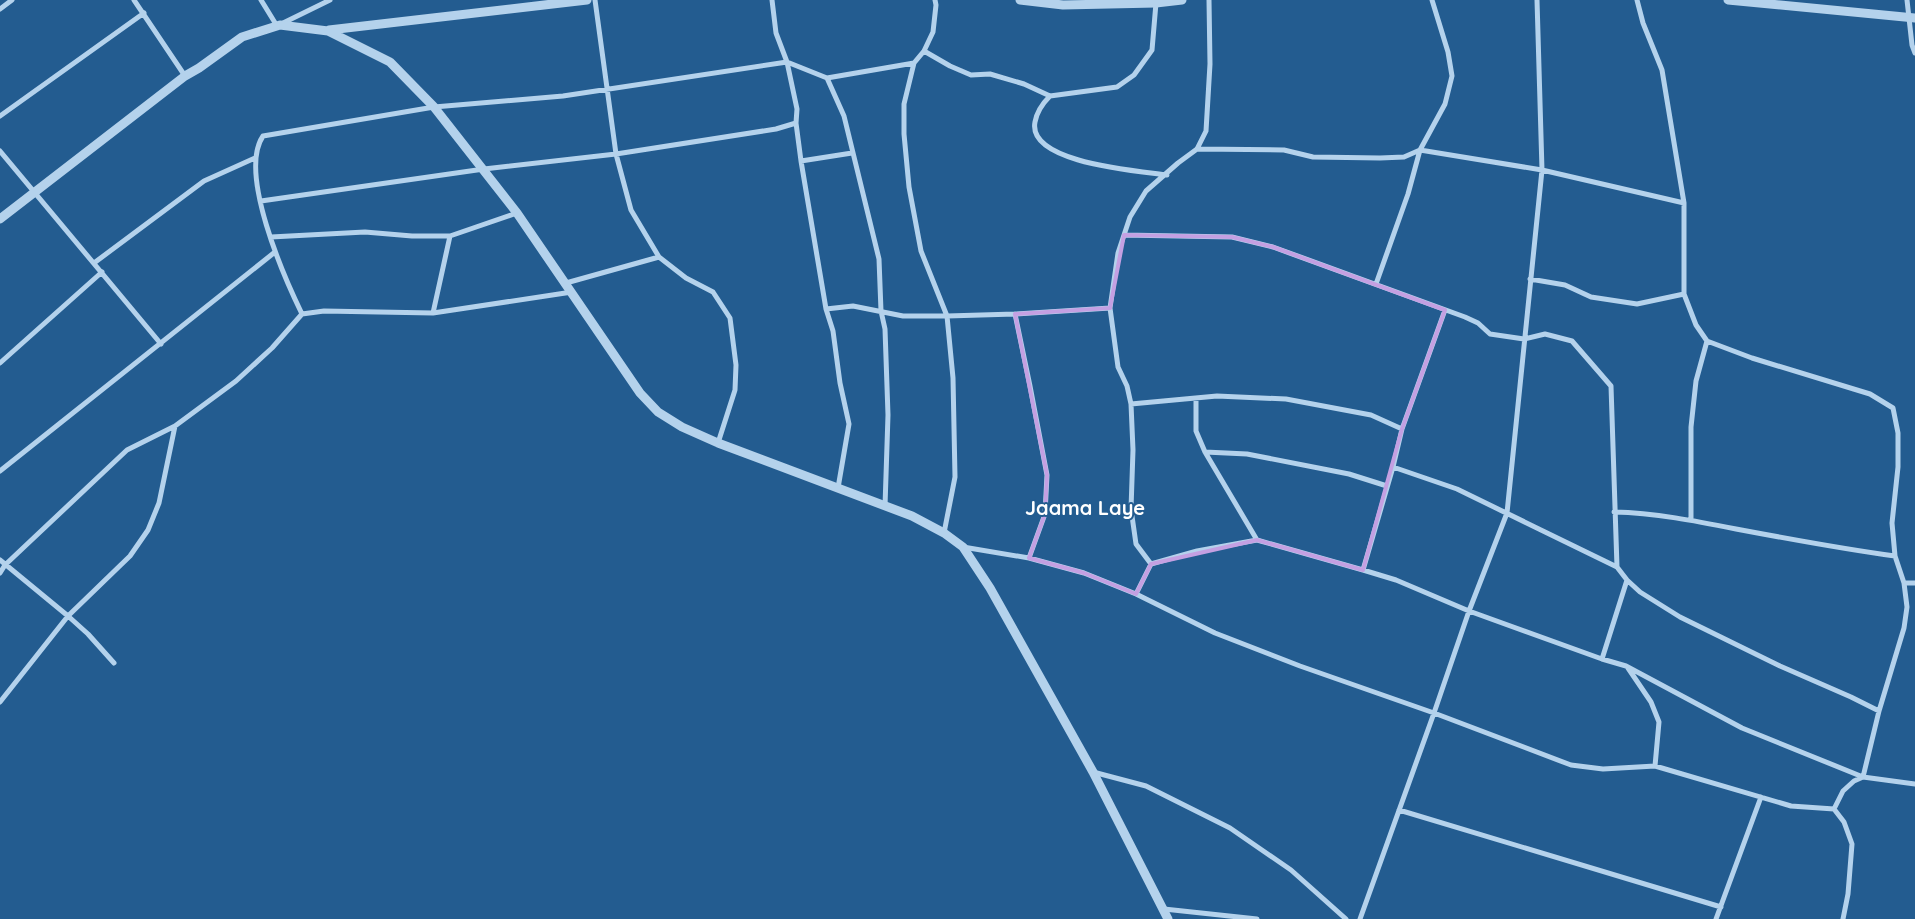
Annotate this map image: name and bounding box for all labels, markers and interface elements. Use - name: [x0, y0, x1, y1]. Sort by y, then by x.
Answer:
- district label: Jaama Laye: [1025, 495, 1145, 520]

